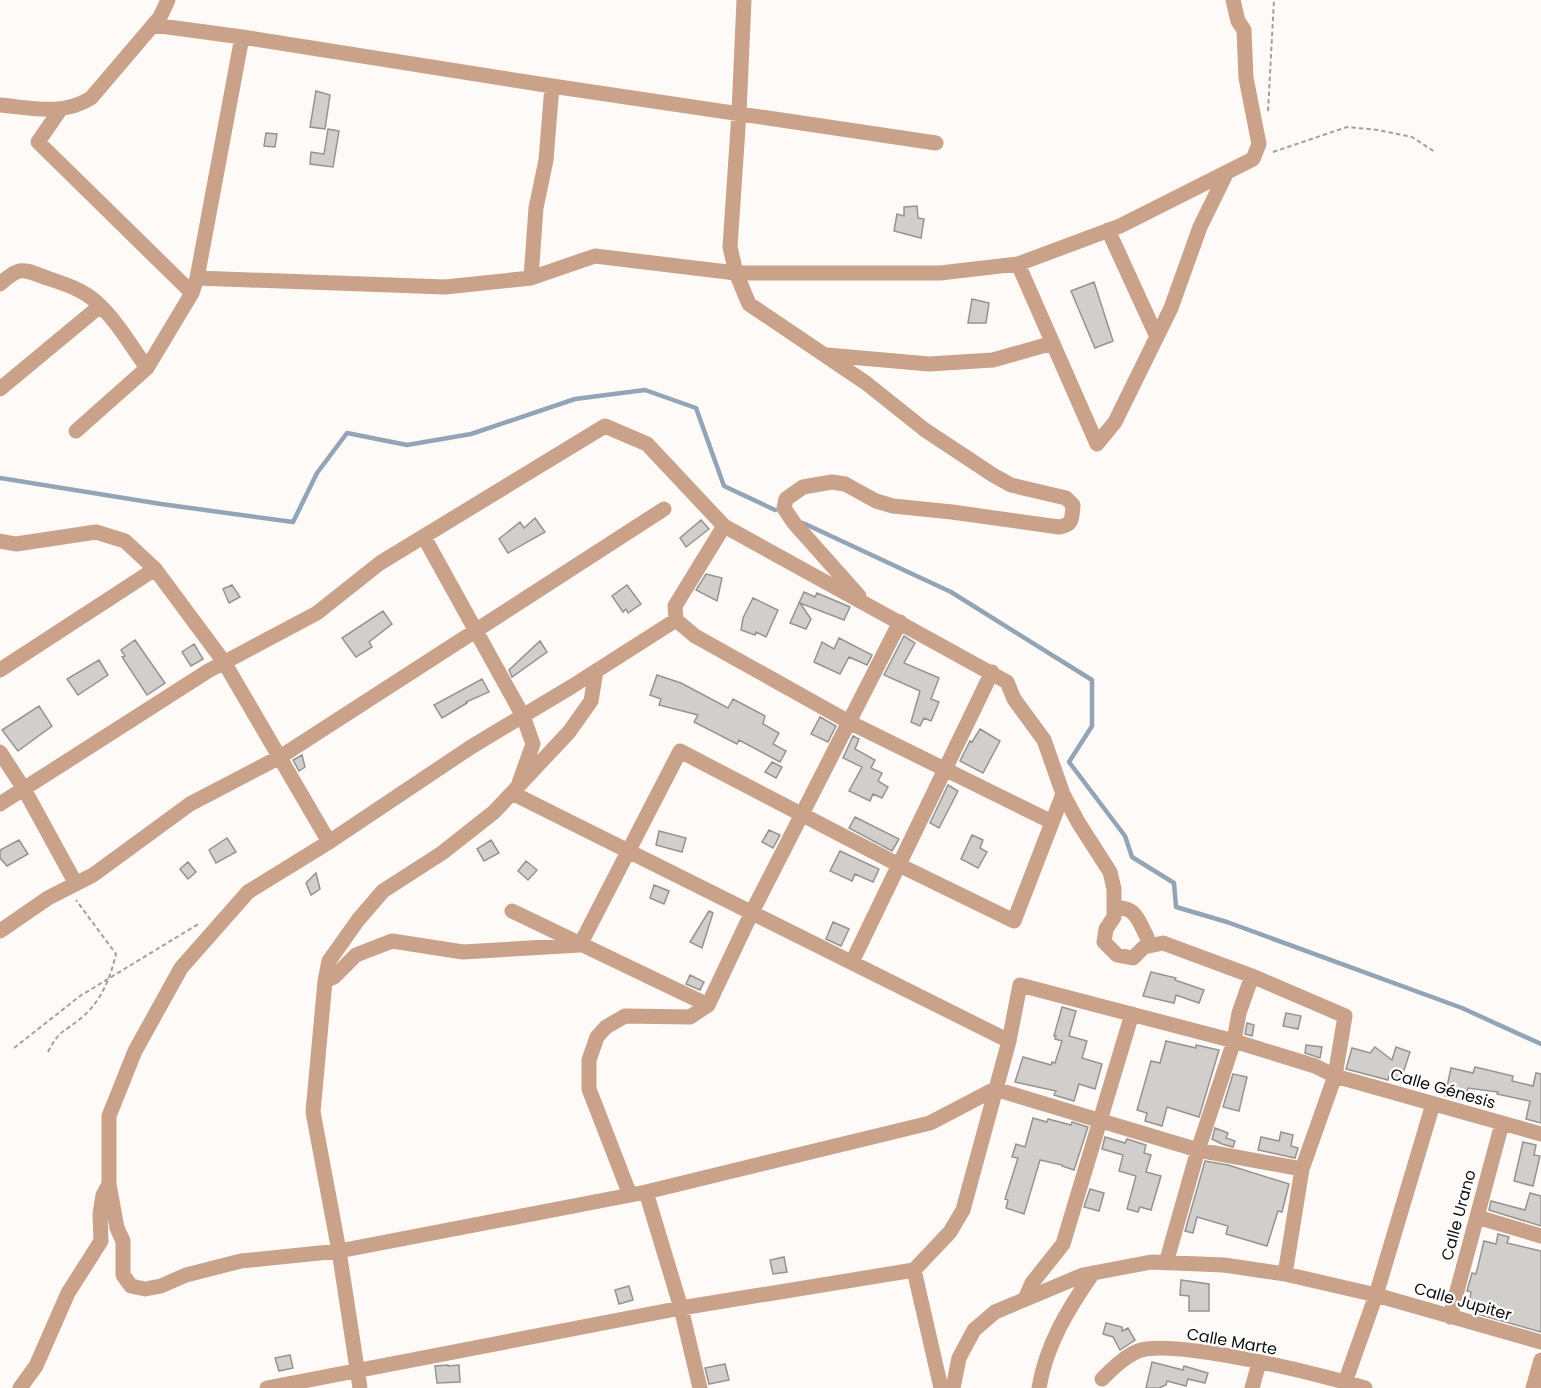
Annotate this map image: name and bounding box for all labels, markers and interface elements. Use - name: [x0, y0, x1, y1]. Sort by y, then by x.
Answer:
- street label: Calle Génesis: [1388, 1062, 1498, 1114]
- street label: Calle Urano: [1435, 1167, 1482, 1263]
- street label: Calle Jupiter: [1411, 1277, 1514, 1326]
- street label: Calle Marte: [1185, 1322, 1279, 1361]

